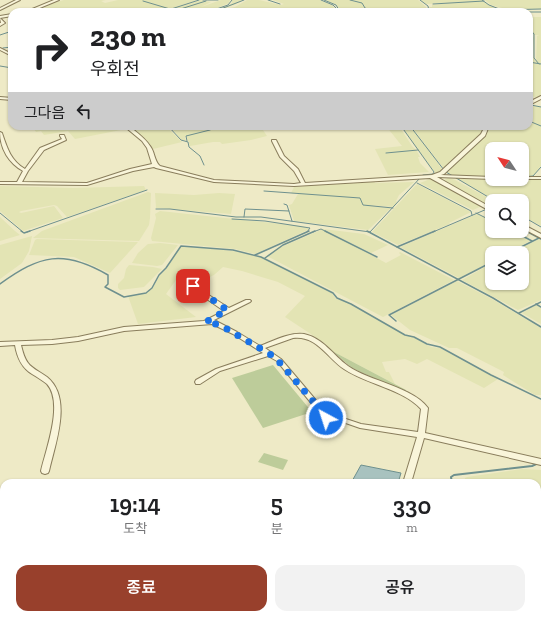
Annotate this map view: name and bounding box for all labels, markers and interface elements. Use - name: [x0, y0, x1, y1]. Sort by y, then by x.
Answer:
- text: 230 m: [90, 20, 166, 53]
- icon: right: [24, 24, 76, 76]
- text: 우회전: [90, 58, 140, 80]
- icon: left: [73, 100, 95, 122]
- text: 그다음: [24, 104, 65, 122]
- north arrow: [485, 142, 529, 186]
- map controls: [485, 142, 529, 290]
- button: search: [485, 194, 529, 238]
- button: layers: [485, 246, 529, 290]
- pin: [176, 269, 210, 303]
- icon: arrive: [182, 275, 204, 297]
- position arrow: [305, 397, 347, 439]
- text: 19:14: [110, 489, 161, 518]
- text: 5: [270, 489, 283, 518]
- text: 330: [393, 491, 431, 520]
- text: m: [406, 520, 418, 535]
- text: 도착: [123, 521, 147, 536]
- text: 분: [271, 521, 283, 536]
- button: 종료: [16, 565, 267, 611]
- button: 공유: [275, 565, 525, 611]

